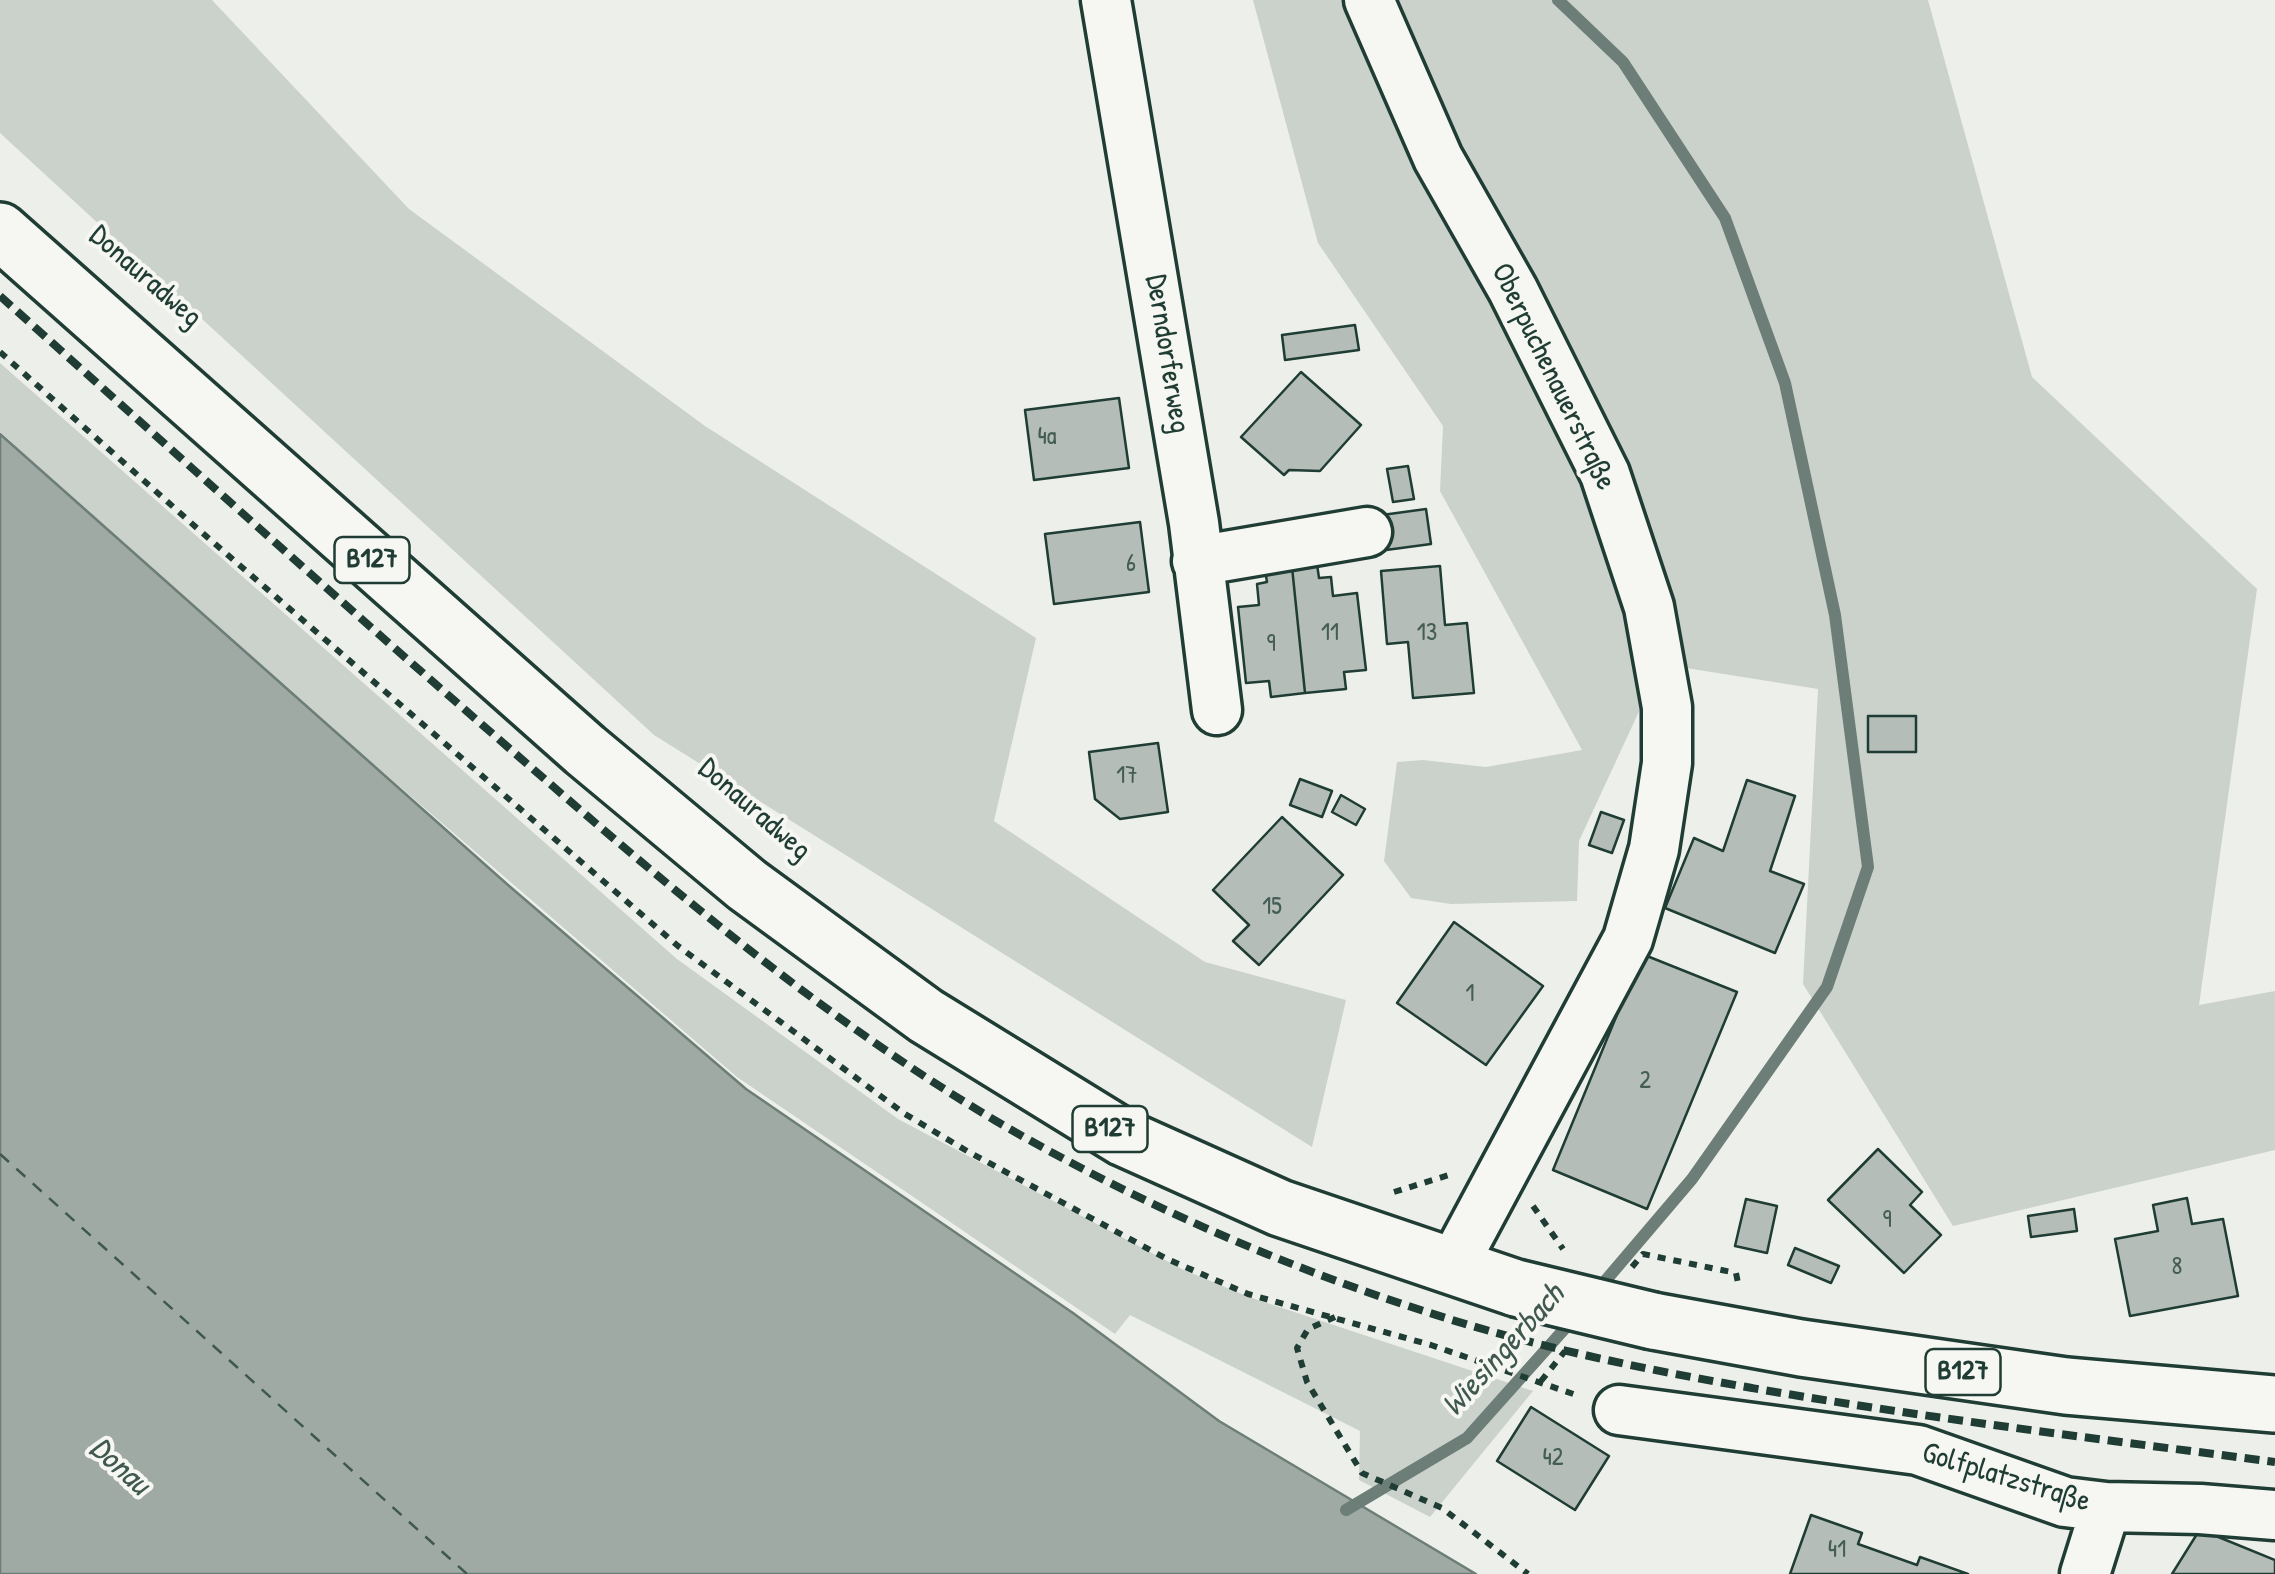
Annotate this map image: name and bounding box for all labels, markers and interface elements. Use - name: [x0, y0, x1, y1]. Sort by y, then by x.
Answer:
- street label: Donauradweg: [81, 218, 209, 336]
- street label: Oberpuchenauerstraße: [1483, 258, 1623, 496]
- street label: Derndorferweg: [1137, 272, 1197, 436]
- house number: 4a: [1037, 422, 1057, 452]
- road number: B127: [334, 537, 410, 583]
- house number: 6: [1126, 549, 1136, 579]
- house number: 11: [1321, 618, 1339, 648]
- house number: 13: [1417, 618, 1437, 648]
- house number: 9: [1266, 629, 1276, 659]
- street label: Donauradweg: [690, 751, 818, 869]
- house number: 17: [1116, 761, 1138, 791]
- house number: 15: [1262, 892, 1282, 922]
- house number: 1: [1465, 979, 1475, 1009]
- house number: 2: [1639, 1066, 1651, 1096]
- road number: B127: [1072, 1106, 1148, 1152]
- house number: 9: [1882, 1205, 1892, 1235]
- house number: 8: [2172, 1252, 2182, 1282]
- water label: Wiesingerbach: [1435, 1277, 1573, 1425]
- road number: B127: [1926, 1349, 2000, 1395]
- water label: Donau: [81, 1430, 157, 1504]
- street label: Golfplatzstraße: [1918, 1435, 2094, 1521]
- house number: 42: [1542, 1443, 1564, 1473]
- house number: 41: [1828, 1535, 1846, 1565]

